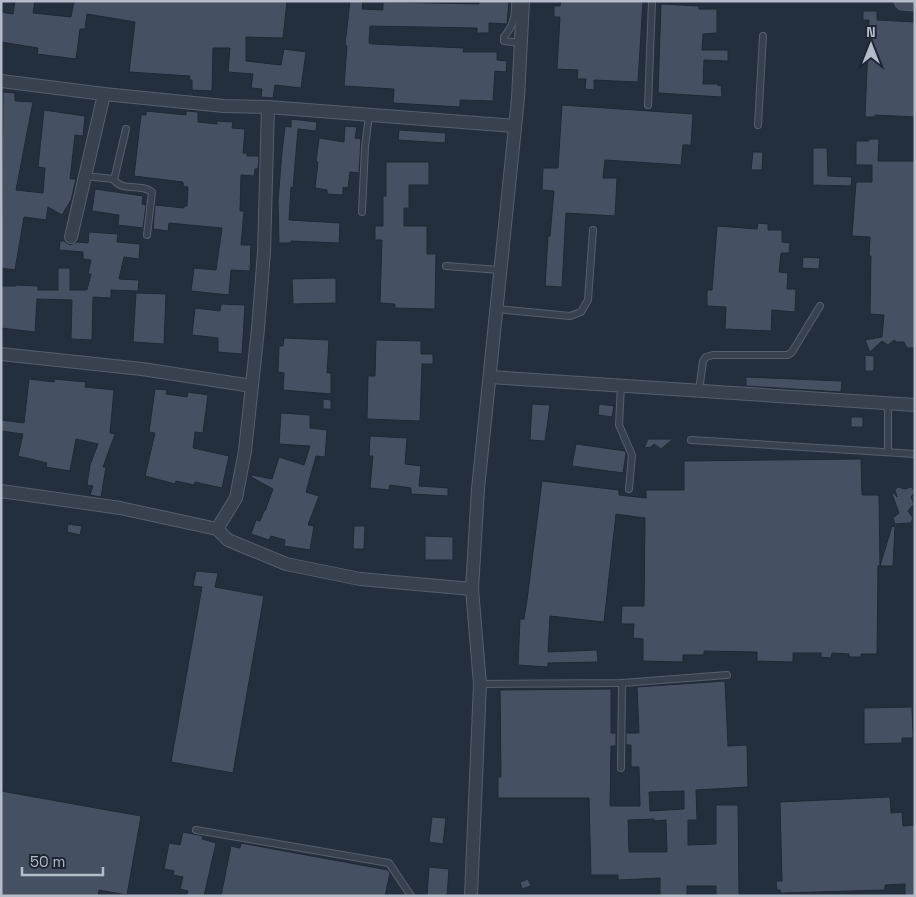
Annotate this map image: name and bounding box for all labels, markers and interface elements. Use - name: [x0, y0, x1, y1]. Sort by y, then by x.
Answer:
- north arrow: [846, 20, 896, 70]
- text: N: [866, 23, 876, 41]
- scale bar: [22, 844, 104, 876]
- text: 50 m: [30, 852, 65, 871]

